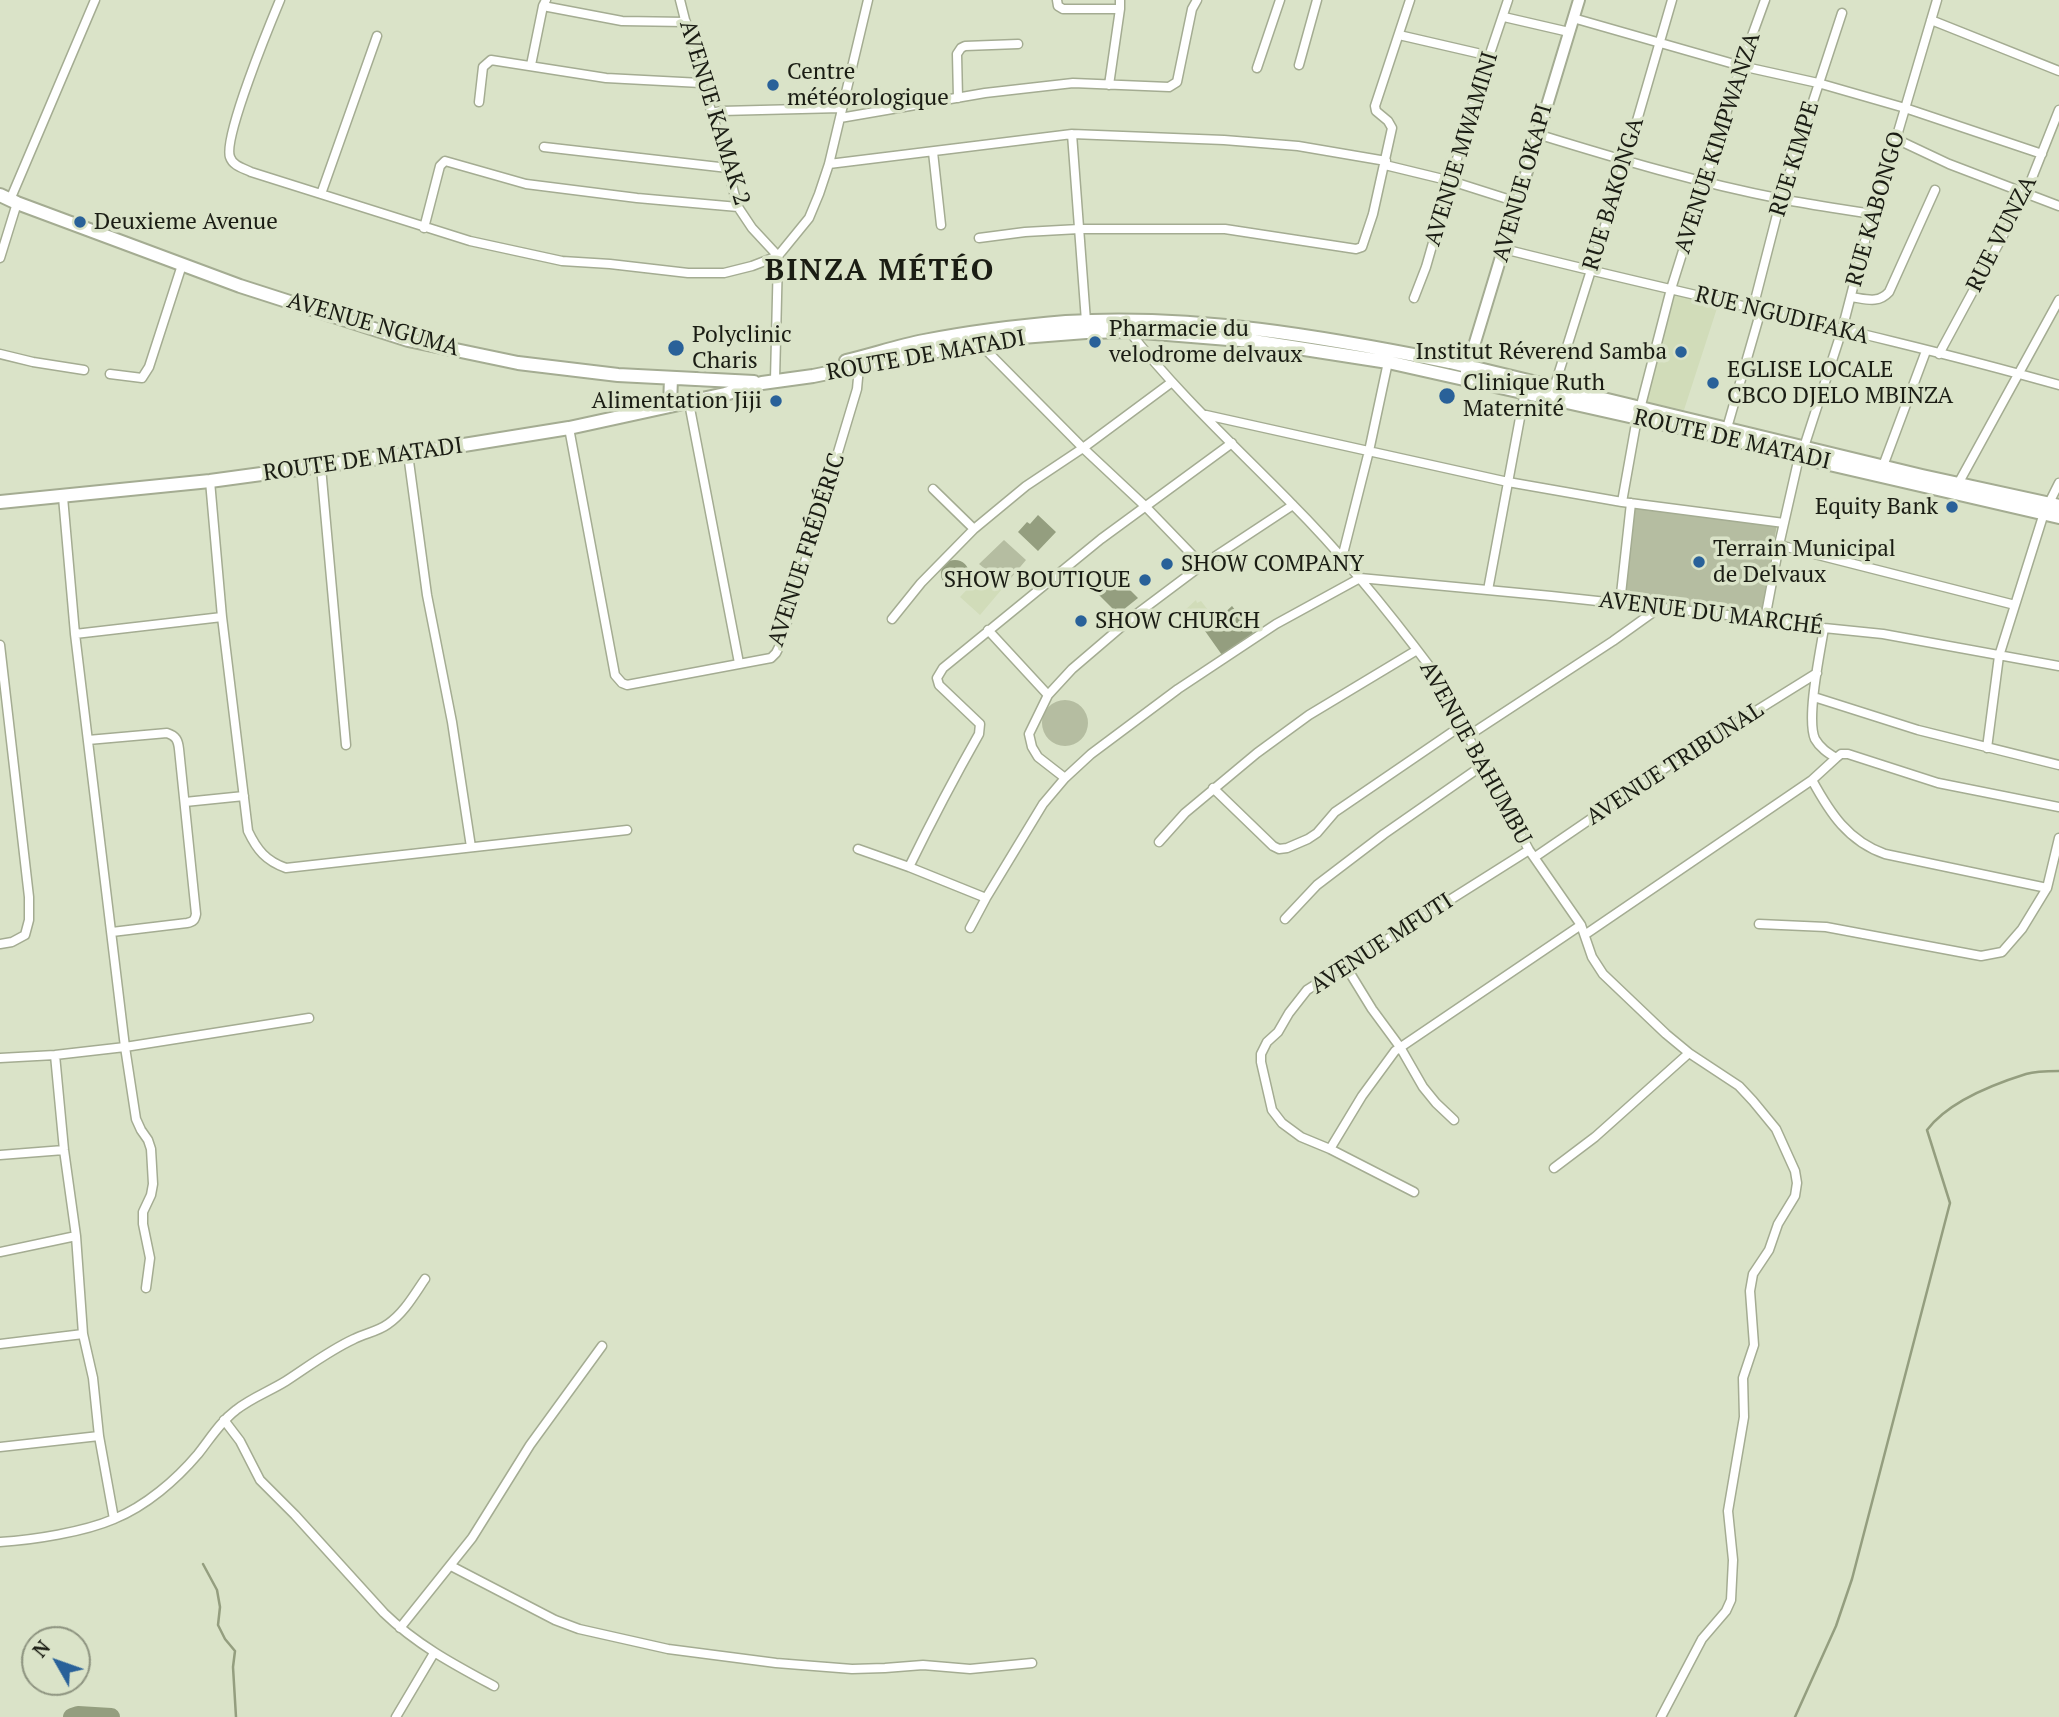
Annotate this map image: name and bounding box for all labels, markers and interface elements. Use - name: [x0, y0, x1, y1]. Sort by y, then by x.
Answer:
- street label: AVENUE KAMAK 2: [673, 17, 755, 209]
- street label: AVENUE KIMPWANZA: [1669, 29, 1767, 257]
- street label: AVENUE MWAMINI: [1419, 49, 1505, 249]
- place label: Centre météorologique: [787, 58, 949, 112]
- marker: Centre météorologique: [765, 77, 781, 93]
- street label: RUE KIMPE: [1764, 98, 1826, 220]
- street label: AVENUE OKAPI: [1487, 101, 1559, 265]
- street label: RUE BAKONGA: [1578, 114, 1650, 274]
- street label: RUE KABONGO: [1841, 128, 1911, 290]
- street label: RUE VUNZA: [1961, 171, 2043, 297]
- place label: Deuxieme Avenue: [94, 208, 278, 236]
- marker: Deuxieme Avenue: [72, 214, 88, 230]
- district label: BINZA MÉTÉO: [766, 253, 994, 289]
- street label: RUE NGUDIFAKA: [1692, 281, 1872, 351]
- street label: AVENUE NGUMA: [284, 287, 462, 363]
- place label: Pharmacie du velodrome delvaux: [1109, 315, 1302, 369]
- place label: Polyclinic Charis: [692, 321, 792, 375]
- street label: ROUTE DE MATADI: [825, 325, 1027, 387]
- marker: Pharmacie du velodrome delvaux: [1087, 334, 1103, 350]
- marker: Polyclinic Charis: [666, 338, 686, 358]
- place label: Institut Réverend Samba: [1415, 338, 1667, 366]
- marker: Institut Réverend Samba: [1673, 344, 1689, 360]
- place label: EGLISE LOCALE CBCO DJELO MBINZA: [1727, 356, 1953, 410]
- place label: Clinique Ruth Maternité: [1463, 369, 1605, 423]
- marker: EGLISE LOCALE CBCO DJELO MBINZA: [1705, 375, 1721, 391]
- marker: Clinique Ruth Maternité: [1437, 386, 1457, 406]
- place label: Alimentation Jiji: [591, 387, 762, 415]
- marker: Alimentation Jiji: [768, 393, 784, 409]
- street label: ROUTE DE MATADI: [1631, 404, 1833, 476]
- street label: ROUTE DE MATADI: [261, 432, 465, 488]
- street label: AVENUE FRÉDÉRIC: [763, 450, 851, 650]
- place label: Equity Bank: [1815, 493, 1938, 521]
- marker: Equity Bank: [1944, 499, 1960, 515]
- place label: Terrain Municipal de Delvaux: [1713, 535, 1896, 589]
- place label: SHOW COMPANY: [1181, 550, 1364, 578]
- marker: Terrain Municipal de Delvaux: [1691, 554, 1707, 570]
- marker: SHOW COMPANY: [1159, 556, 1175, 572]
- place label: SHOW BOUTIQUE: [944, 566, 1131, 594]
- marker: SHOW BOUTIQUE: [1137, 572, 1153, 588]
- street label: AVENUE DU MARCHÉ: [1597, 587, 1825, 641]
- place label: SHOW CHURCH: [1095, 607, 1260, 635]
- marker: SHOW CHURCH: [1073, 613, 1089, 629]
- street label: AVENUE BAHUMBU: [1413, 657, 1537, 849]
- street label: AVENUE TRIBUNAL: [1581, 696, 1769, 832]
- street label: AVENUE MFUTI: [1306, 888, 1458, 1000]
- north arrow: [21, 1626, 91, 1696]
- text: N: [27, 1635, 55, 1662]

